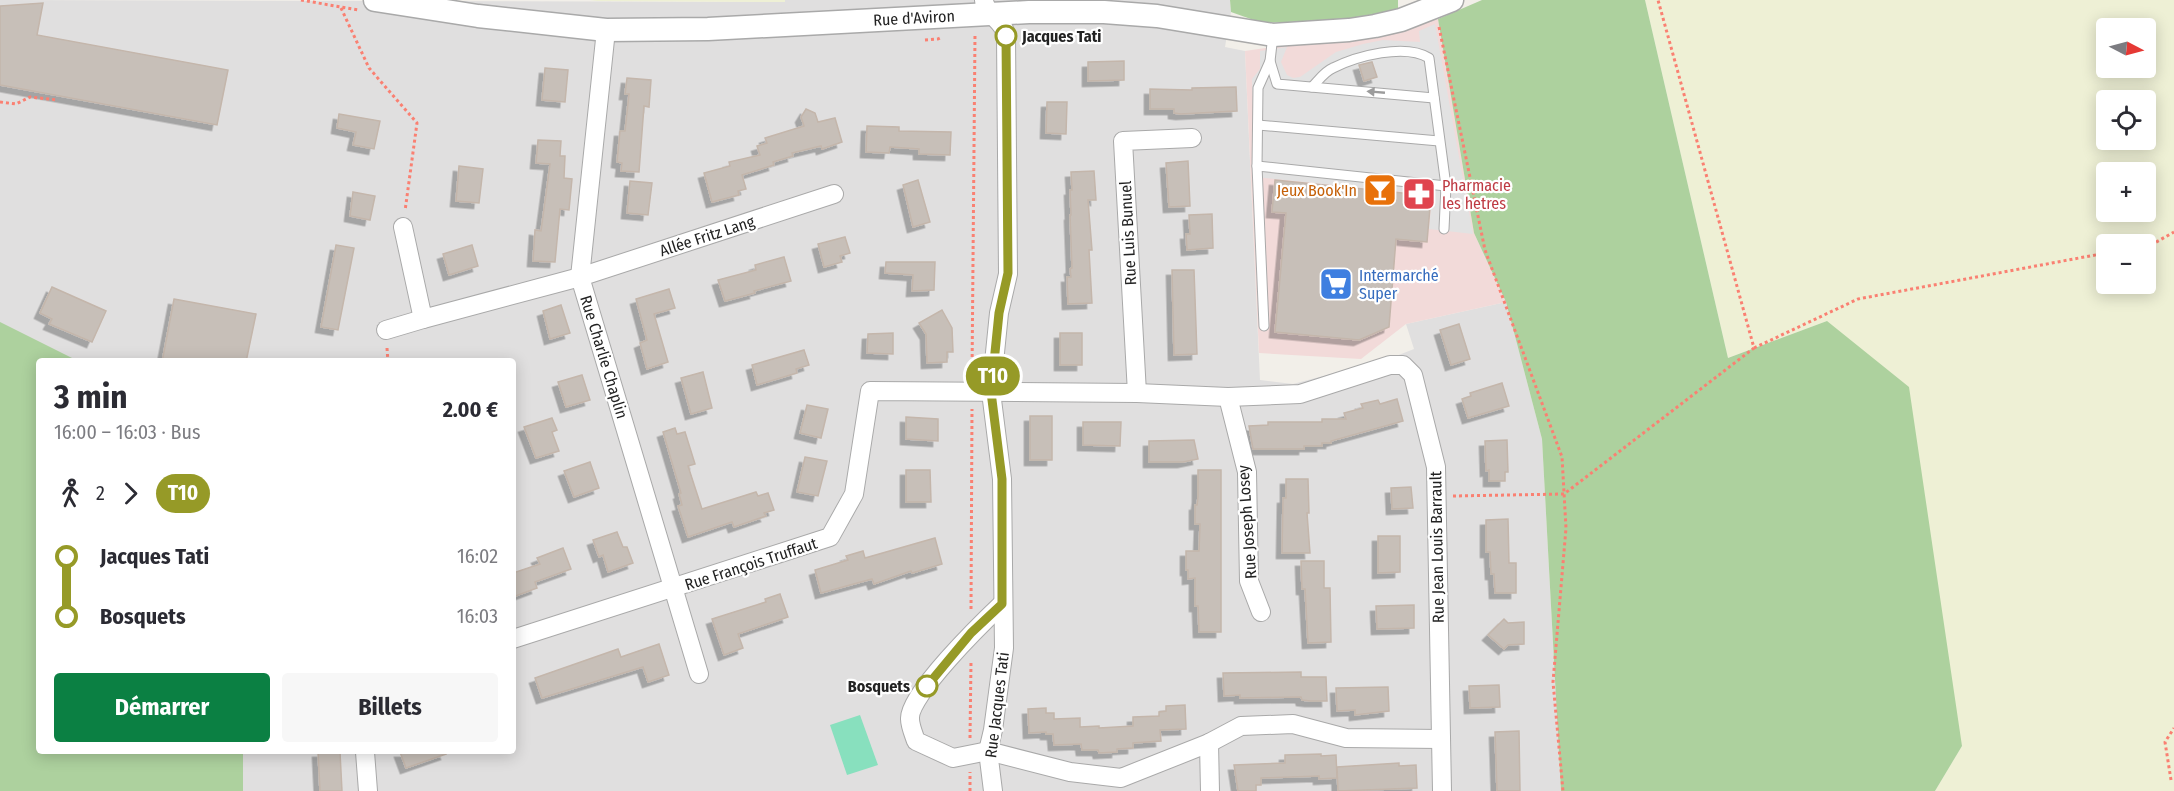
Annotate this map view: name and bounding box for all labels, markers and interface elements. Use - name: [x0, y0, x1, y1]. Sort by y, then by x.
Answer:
- street label: Rue d'Aviron: [873, 6, 955, 30]
- north arrow: [2096, 18, 2156, 78]
- map controls: [2096, 18, 2156, 294]
- marker: Jacques Tati: [995, 25, 1017, 47]
- place label: Jacques Tati: [1021, 27, 1102, 46]
- one-way arrow: [1366, 87, 1385, 97]
- button: locate: [2096, 90, 2156, 150]
- button: +: [2096, 162, 2156, 222]
- bar icon: Jeux Book'In: [1362, 172, 1398, 208]
- pharmacy icon: Pharmacie les hetres: [1401, 176, 1437, 212]
- place label: Pharmacie les hetres: [1442, 176, 1511, 213]
- street label: Rue Luis Bunuel: [1116, 180, 1140, 286]
- place label: Jeux Book'In: [1277, 181, 1357, 200]
- street label: Allée Fritz Lang: [657, 212, 757, 260]
- button: −: [2096, 234, 2156, 294]
- supermarket icon: Intermarché Super: [1318, 266, 1354, 302]
- place label: Intermarché Super: [1359, 266, 1439, 303]
- street label: Rue Charlie Chaplin: [576, 293, 632, 421]
- line badge: T10: [958, 356, 1028, 395]
- text: T10: [978, 363, 1008, 389]
- text: 3 min: [54, 377, 128, 417]
- text: 2.00 €: [443, 396, 498, 423]
- text: 16:00 – 16:03 · Bus: [54, 420, 200, 444]
- street label: Rue Joseph Losey: [1233, 464, 1260, 579]
- street label: Rue Jean Louis Barrault: [1426, 470, 1448, 623]
- icon: walk: [54, 477, 87, 510]
- icon: forward: [114, 477, 147, 510]
- text: T10: [168, 480, 198, 506]
- text: 2: [96, 481, 105, 505]
- street label: Rue François Truffaut: [682, 533, 820, 594]
- text: Jacques Tati: [100, 543, 209, 570]
- text: 16:02: [457, 544, 498, 568]
- text: Bosquets: [100, 603, 186, 630]
- text: 16:03: [457, 604, 498, 628]
- street label: Rue Jacques Tati: [981, 651, 1013, 759]
- button: Démarrer: [54, 673, 270, 742]
- button: Billets: [282, 673, 498, 742]
- marker: Bosquets: [916, 675, 938, 697]
- place label: Bosquets: [848, 677, 910, 696]

